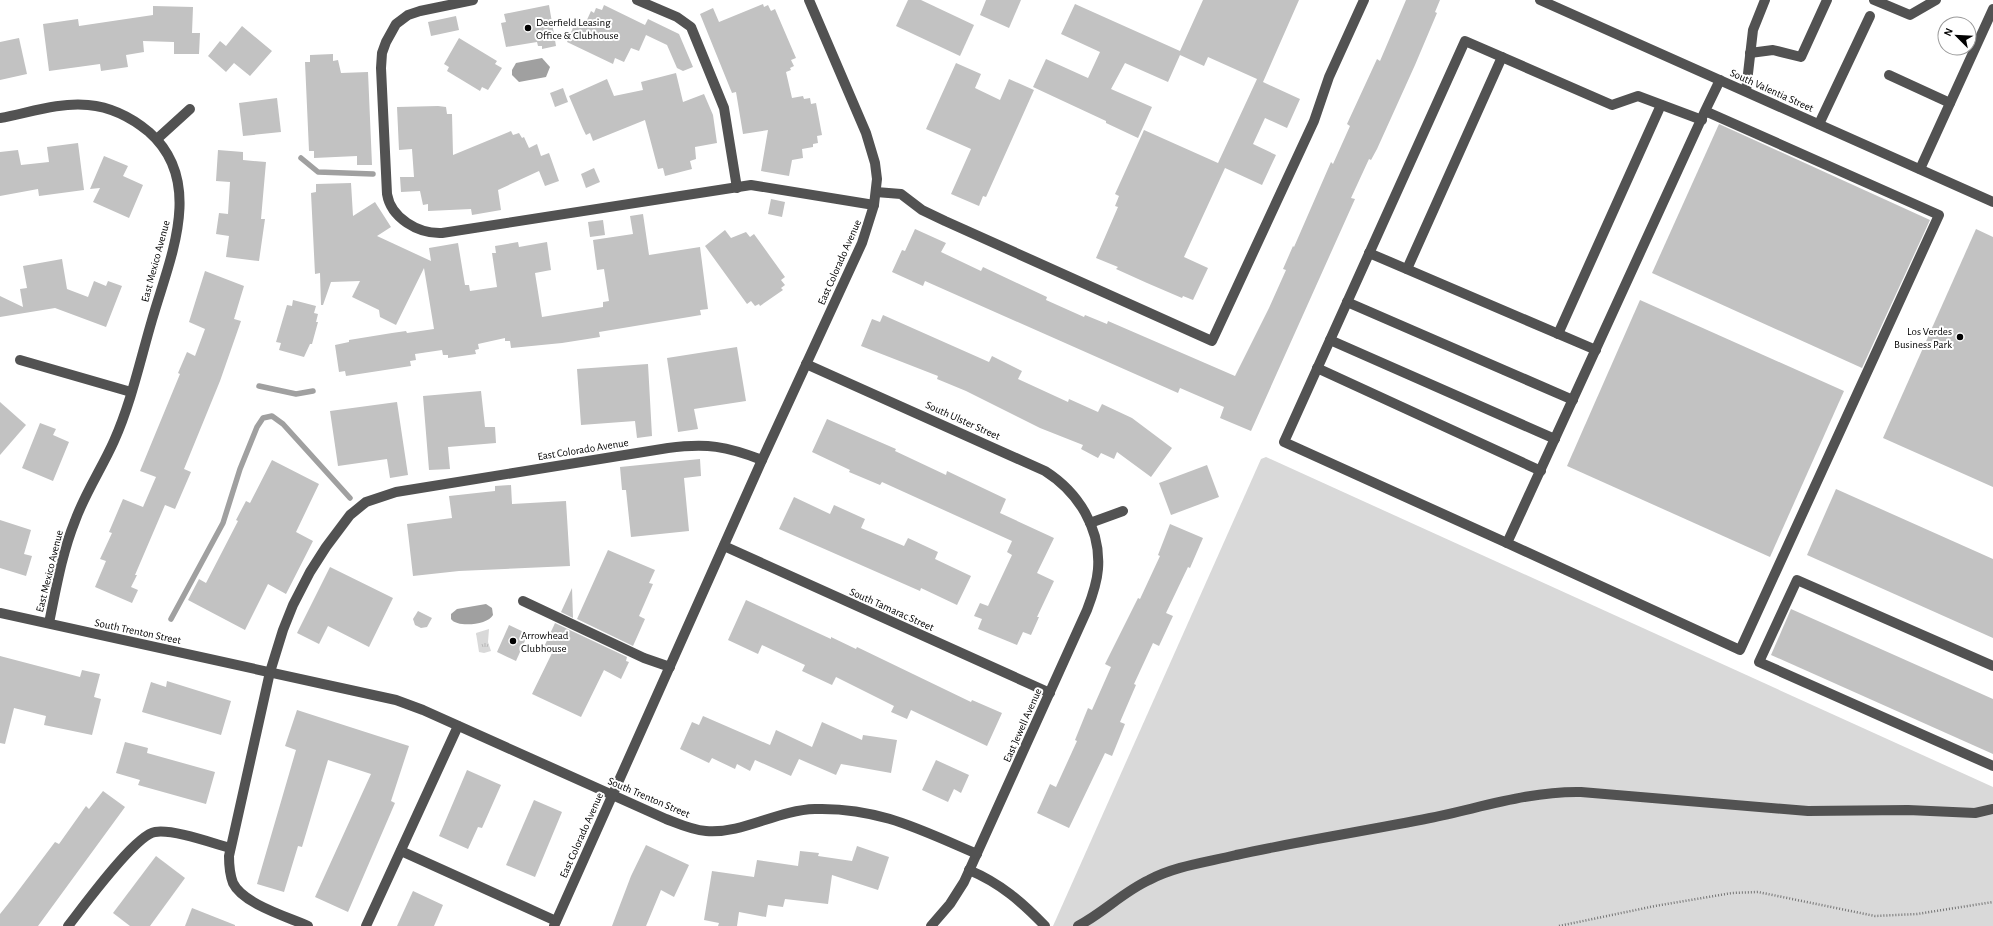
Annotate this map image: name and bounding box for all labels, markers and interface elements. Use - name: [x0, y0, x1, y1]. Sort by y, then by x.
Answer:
- north arrow: [1937, 16, 1977, 56]
- place label: Deerfield Leasing Office & Clubhouse: [536, 17, 619, 41]
- marker: Deerfield Leasing Office & Clubhouse: [523, 23, 533, 33]
- text: N: [1942, 26, 1955, 38]
- street label: South Valentia Street: [1728, 67, 1816, 114]
- street label: East Colorado Avenue: [816, 218, 863, 306]
- street label: East Mexico Avenue: [139, 219, 172, 303]
- place label: Los Verdes Business Park: [1894, 326, 1952, 350]
- marker: Los Verdes Business Park: [1955, 332, 1965, 342]
- street label: South Ulster Street: [924, 399, 1002, 442]
- street label: East Colorado Avenue: [537, 437, 629, 462]
- street label: East Mexico Avenue: [34, 529, 65, 613]
- street label: South Tamarac Street: [848, 586, 936, 633]
- street label: South Trenton Street: [94, 617, 183, 646]
- place label: Arrowhead Clubhouse: [521, 630, 569, 654]
- marker: Arrowhead Clubhouse: [508, 636, 518, 646]
- street label: East Jewell Avenue: [1001, 687, 1044, 764]
- street label: South Trenton Street: [606, 775, 692, 820]
- street label: East Colorado Avenue: [558, 791, 605, 879]

